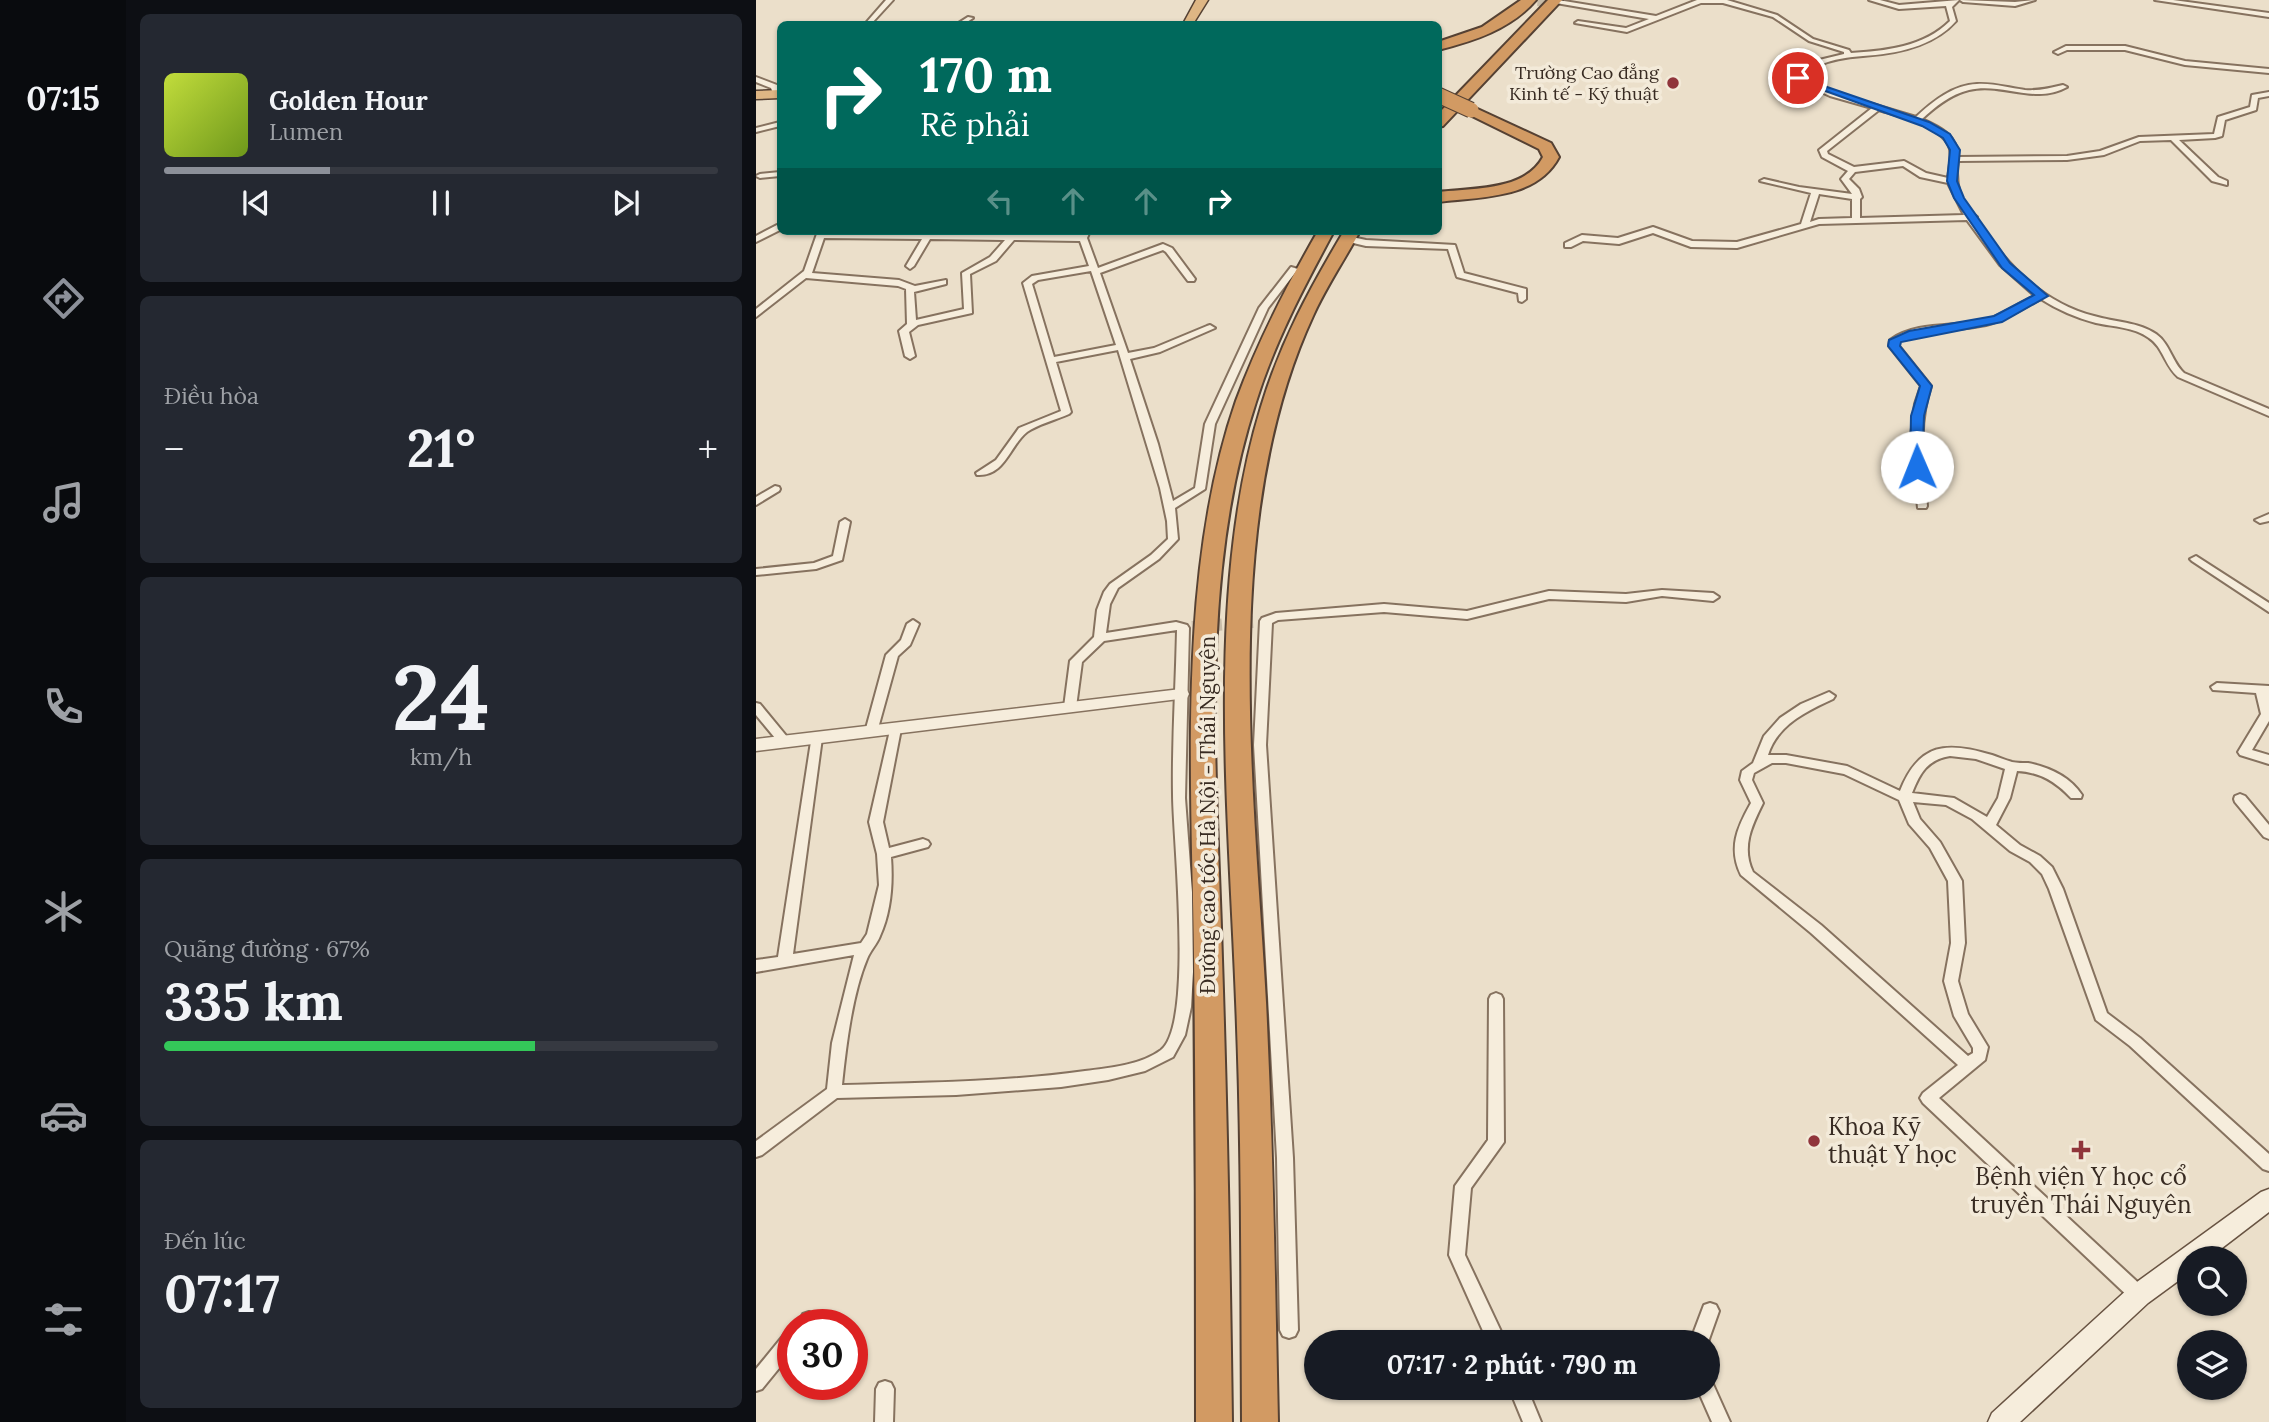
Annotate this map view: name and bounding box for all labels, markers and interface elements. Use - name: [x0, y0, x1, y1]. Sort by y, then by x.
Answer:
- text: 170 m: [920, 43, 1052, 105]
- pin: [1768, 48, 1828, 108]
- icon: right: [805, 49, 896, 140]
- icon: arrive: [1779, 59, 1817, 97]
- place label: Trường Cao đẳng Kinh tế - Kỹ thuật: [1509, 61, 1660, 105]
- marker: Trường Cao đẳng Kinh tế - Kỹ thuật: [1665, 75, 1681, 91]
- text: 07:15: [26, 78, 100, 119]
- text: Golden Hour: [269, 84, 428, 117]
- text: Rẽ phải: [920, 104, 1030, 145]
- text: Lumen: [269, 117, 343, 146]
- icon: left: [981, 182, 1019, 220]
- icon: ahead: [1054, 182, 1092, 220]
- icon: ahead: [1127, 182, 1165, 220]
- icon: right: [1200, 182, 1238, 220]
- icon: previous: [237, 184, 275, 222]
- icon: pause: [422, 184, 460, 222]
- icon: next: [607, 184, 645, 222]
- icon: directions: [39, 274, 88, 323]
- text: Điều hòa: [164, 381, 259, 410]
- text: 21°: [407, 415, 475, 481]
- text: −: [164, 425, 184, 473]
- text: +: [698, 425, 718, 473]
- position arrow: [1880, 430, 1954, 504]
- icon: music: [39, 478, 88, 527]
- street label: Đường cao tốc Hà Nội - Thái Nguyên: [1194, 635, 1221, 994]
- text: 24: [392, 638, 490, 755]
- icon: phone: [39, 682, 88, 731]
- text: km/h: [410, 742, 472, 771]
- icon: climate: [39, 887, 88, 936]
- text: Quãng đường · 67%: [164, 934, 370, 963]
- text: 335 km: [164, 968, 343, 1034]
- icon: car: [39, 1091, 88, 1140]
- place label: Khoa Kỹ thuật Y học: [1828, 1111, 1957, 1170]
- marker: Khoa Kỹ thuật Y học: [1806, 1133, 1822, 1149]
- marker: Bệnh viện Y học cổ truyền Thái Nguyên: [2071, 1140, 2091, 1160]
- place label: Bệnh viện Y học cổ truyền Thái Nguyên: [1970, 1161, 2192, 1220]
- text: Đến lúc: [164, 1226, 246, 1255]
- map controls: [2177, 1246, 2247, 1400]
- button: search: [2177, 1246, 2247, 1316]
- text: 07:17: [164, 1260, 280, 1326]
- icon: filters: [39, 1295, 88, 1344]
- speed limit sign: 30: [777, 1309, 868, 1400]
- button: layers: [2177, 1330, 2247, 1400]
- text: 07:17 · 2 phút · 790 m: [1387, 1348, 1637, 1381]

